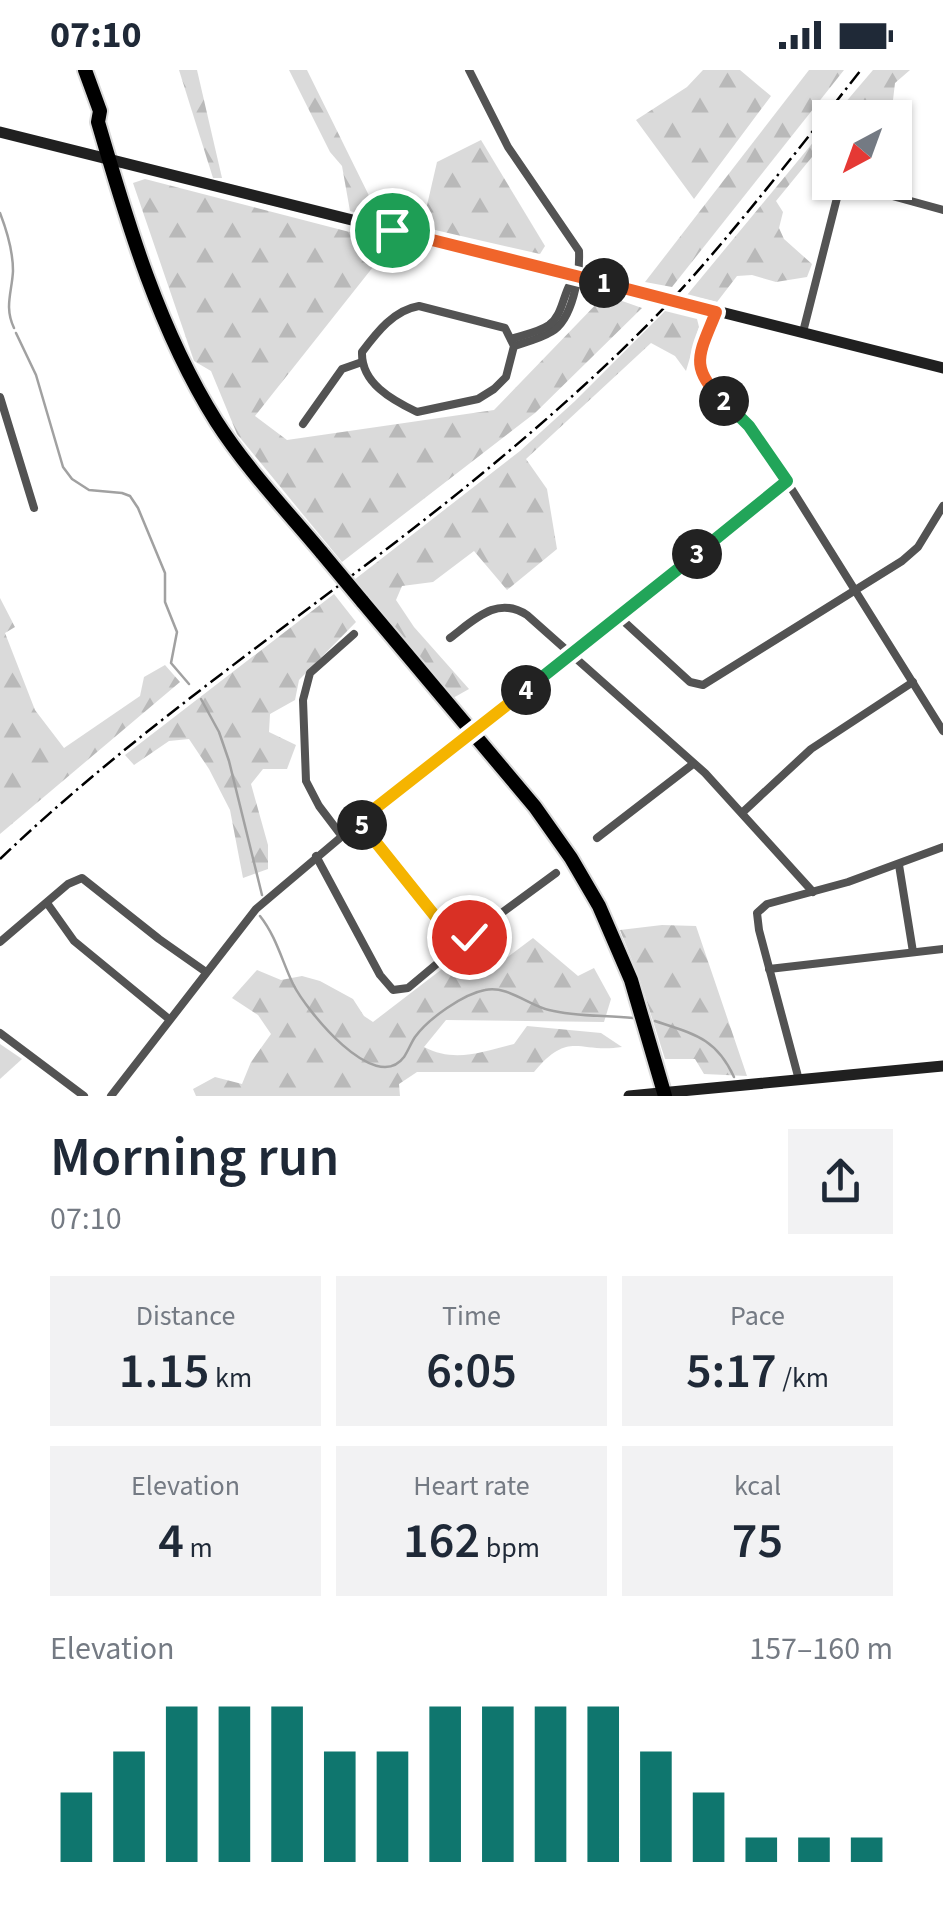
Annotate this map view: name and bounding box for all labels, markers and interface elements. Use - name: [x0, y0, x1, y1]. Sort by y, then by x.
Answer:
- text: 07:10: [50, 8, 142, 62]
- north arrow: [812, 100, 912, 200]
- map controls: [812, 100, 912, 200]
- pin: [350, 188, 435, 273]
- icon: arrive: [365, 203, 420, 258]
- pin: 1: [579, 258, 629, 308]
- text: 1: [597, 263, 611, 303]
- pin: 2: [699, 376, 749, 426]
- text: 2: [717, 381, 731, 421]
- pin: 3: [672, 529, 722, 579]
- text: 3: [690, 534, 704, 574]
- pin: 4: [501, 665, 551, 715]
- text: 4: [519, 670, 533, 710]
- pin: 5: [337, 800, 387, 850]
- text: 5: [355, 805, 369, 845]
- pin: [427, 895, 512, 980]
- icon: check: [442, 910, 497, 965]
- text: Morning run: [50, 1119, 339, 1197]
- button: share: [788, 1129, 893, 1234]
- text: 07:10: [50, 1196, 122, 1242]
- text: Distance: [136, 1296, 235, 1336]
- text: Time: [442, 1296, 501, 1336]
- text: Pace: [730, 1296, 785, 1336]
- text: 1.15: [119, 1336, 210, 1407]
- text: 6:05: [426, 1336, 517, 1407]
- text: 5:17: [686, 1336, 777, 1407]
- text: km: [210, 1358, 252, 1398]
- text: /km: [777, 1358, 829, 1398]
- text: Elevation: [131, 1466, 240, 1506]
- text: Heart rate: [413, 1466, 530, 1506]
- text: kcal: [734, 1466, 781, 1506]
- text: 4: [158, 1506, 184, 1577]
- text: 162: [403, 1506, 480, 1577]
- text: 75: [732, 1506, 783, 1577]
- text: m: [184, 1528, 213, 1568]
- text: bpm: [480, 1528, 540, 1568]
- text: Elevation: [50, 1626, 175, 1672]
- text: 157–160 m: [749, 1626, 893, 1672]

